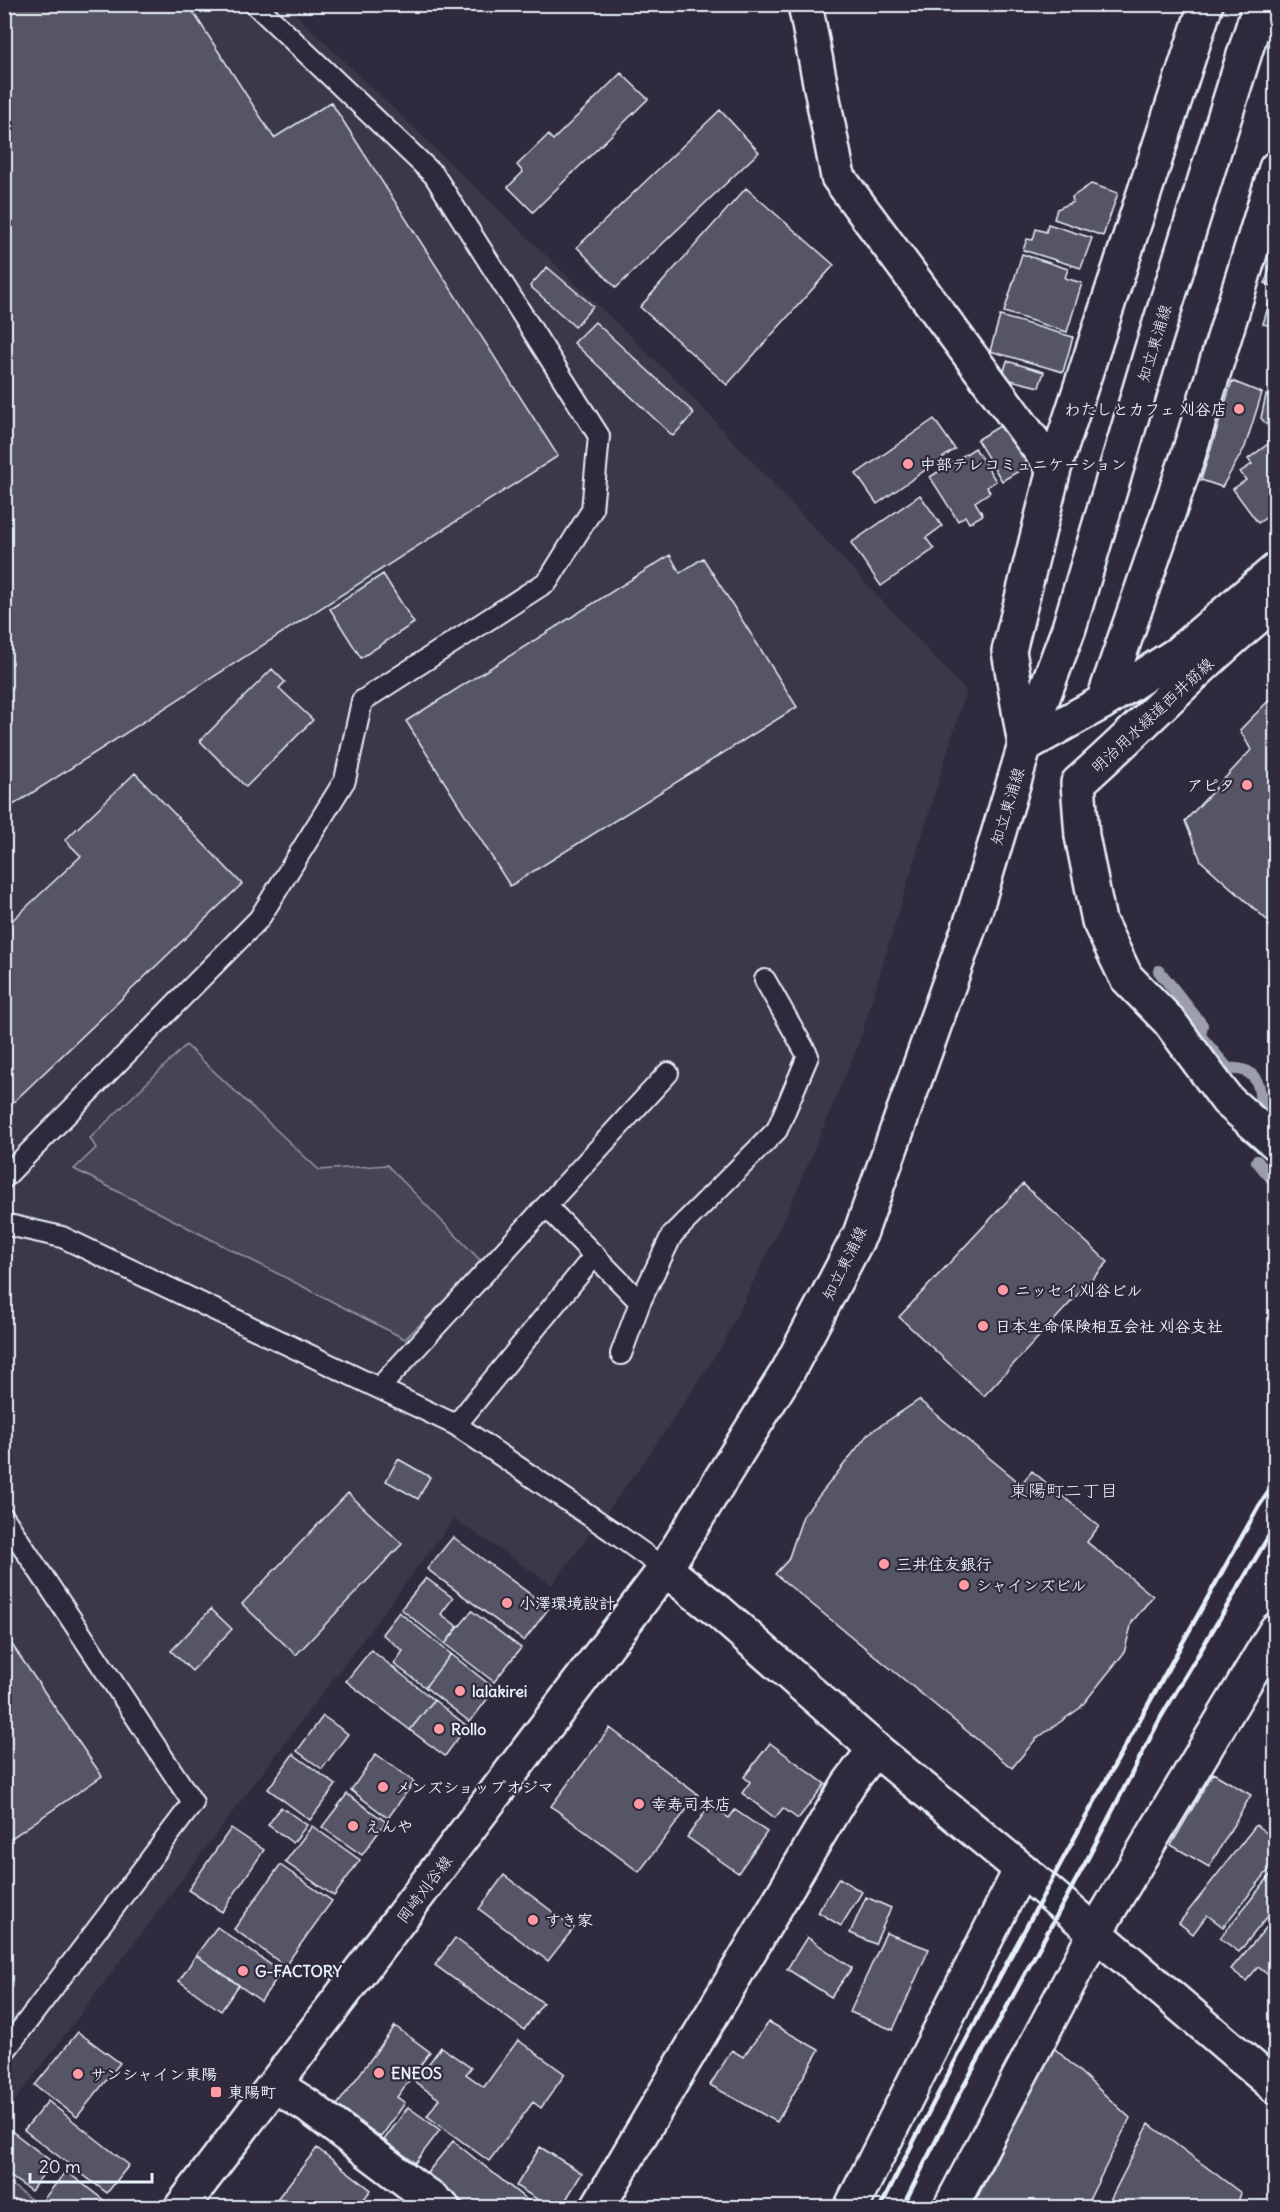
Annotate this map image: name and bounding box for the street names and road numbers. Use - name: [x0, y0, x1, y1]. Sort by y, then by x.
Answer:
- street label: 知立東浦線: [1133, 302, 1175, 384]
- street label: 明治用水緑道西井筋線: [1087, 653, 1217, 777]
- street label: 知立東浦線: [986, 765, 1028, 847]
- street label: 知立東浦線: [817, 1223, 871, 1303]
- street label: 岡崎刈谷線: [392, 1851, 456, 1927]

